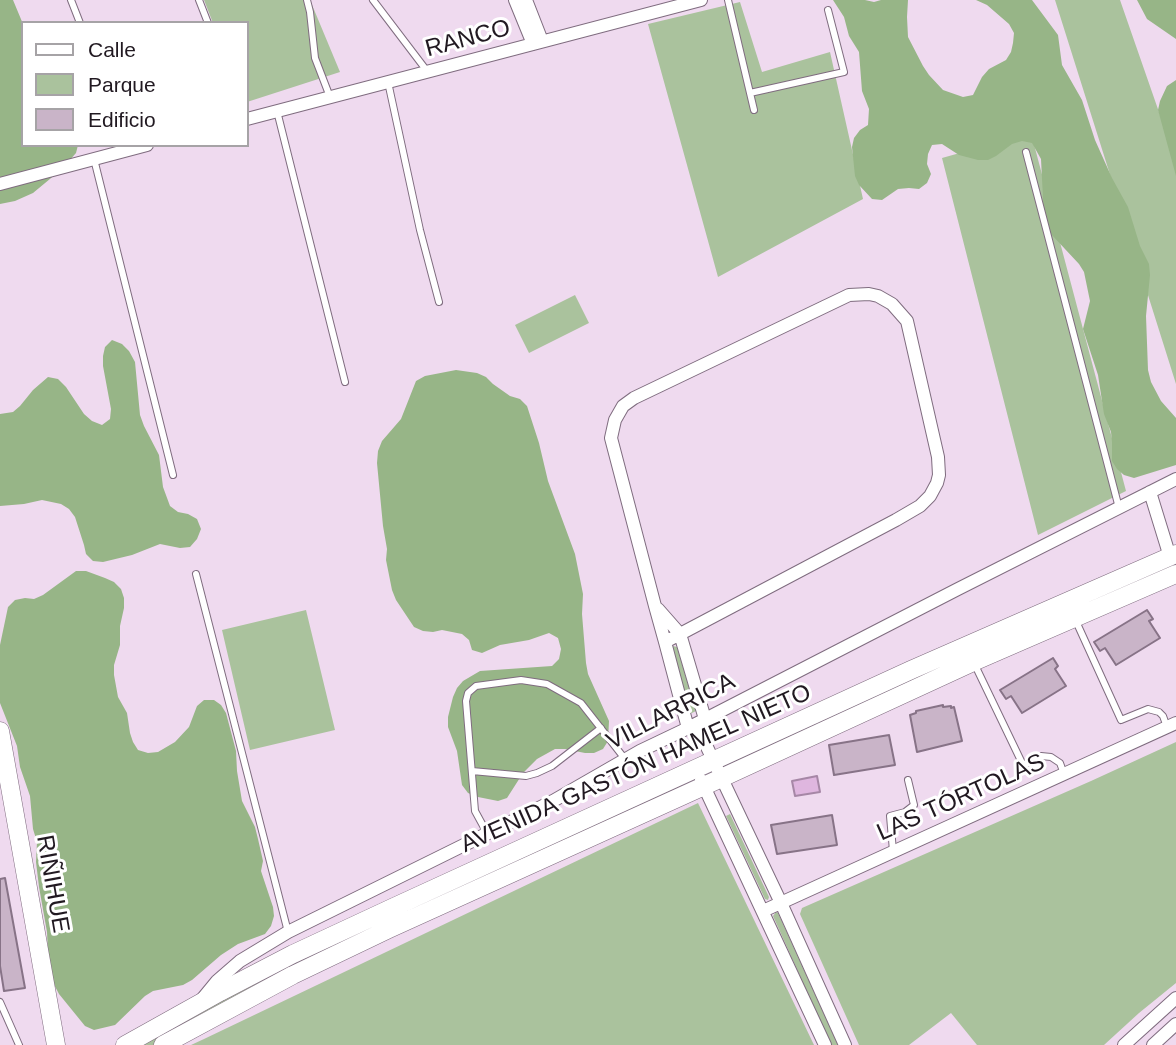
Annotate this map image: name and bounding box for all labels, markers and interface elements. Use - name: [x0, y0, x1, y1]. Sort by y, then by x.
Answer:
- street label: RANCO: [422, 14, 514, 64]
- legend: [21, 21, 248, 147]
- text: Calle: [88, 38, 136, 61]
- text: Parque: [88, 73, 156, 96]
- text: Edificio: [88, 108, 156, 131]
- street label: VILLARRICA: [602, 667, 740, 757]
- street label: AVENIDA GASTÓN HAMEL NIETO: [456, 678, 816, 860]
- street label: LAS TÓRTOLAS: [873, 748, 1049, 848]
- street label: RIÑIHUE: [29, 833, 75, 935]

